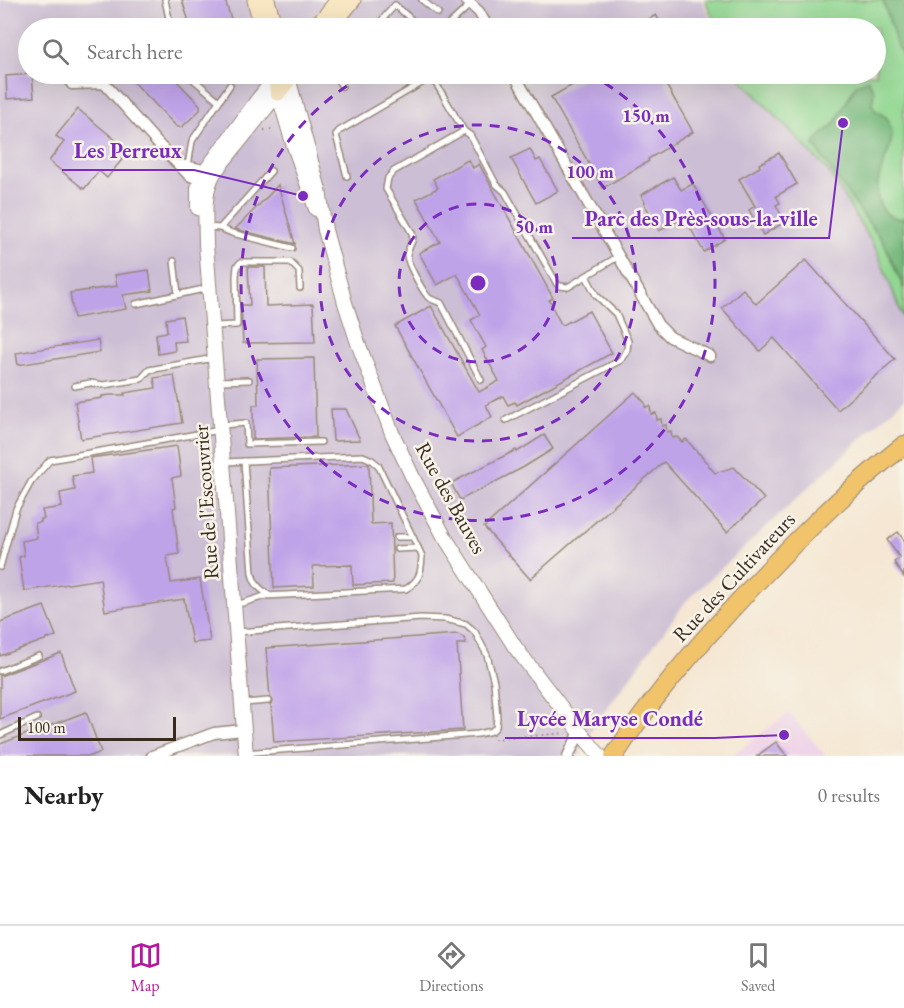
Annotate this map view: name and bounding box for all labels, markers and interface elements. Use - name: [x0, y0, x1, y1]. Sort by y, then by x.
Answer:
- search box: [18, 18, 886, 84]
- icon: search: [39, 35, 72, 68]
- text: Search here: [87, 37, 182, 66]
- text: 150 m: [622, 104, 670, 127]
- callout: Les Perreux: [62, 130, 194, 170]
- text: Les Perreux: [74, 136, 182, 165]
- text: 100 m: [566, 160, 614, 183]
- callout: Parc des Près-sous-la-ville: [572, 198, 829, 238]
- text: Parc des Près-sous-la-ville: [584, 204, 818, 233]
- text: 50 m: [515, 215, 553, 238]
- centre of rings: [468, 273, 488, 293]
- street label: Rue de l'Escouvrier: [187, 424, 224, 581]
- street label: Rue des Bauves: [410, 437, 493, 559]
- street label: Rue des Cultivateurs: [667, 506, 801, 647]
- callout: Lycée Maryse Condé: [505, 698, 715, 738]
- text: Lycée Maryse Condé: [517, 704, 703, 733]
- scale bar: [18, 714, 176, 742]
- text: 100 m: [27, 717, 66, 738]
- text: Nearby: [24, 778, 104, 812]
- text: 0 results: [817, 782, 880, 808]
- tab: Map: [129, 939, 162, 996]
- tab: Directions: [419, 939, 484, 996]
- tab: Saved: [741, 939, 775, 996]

